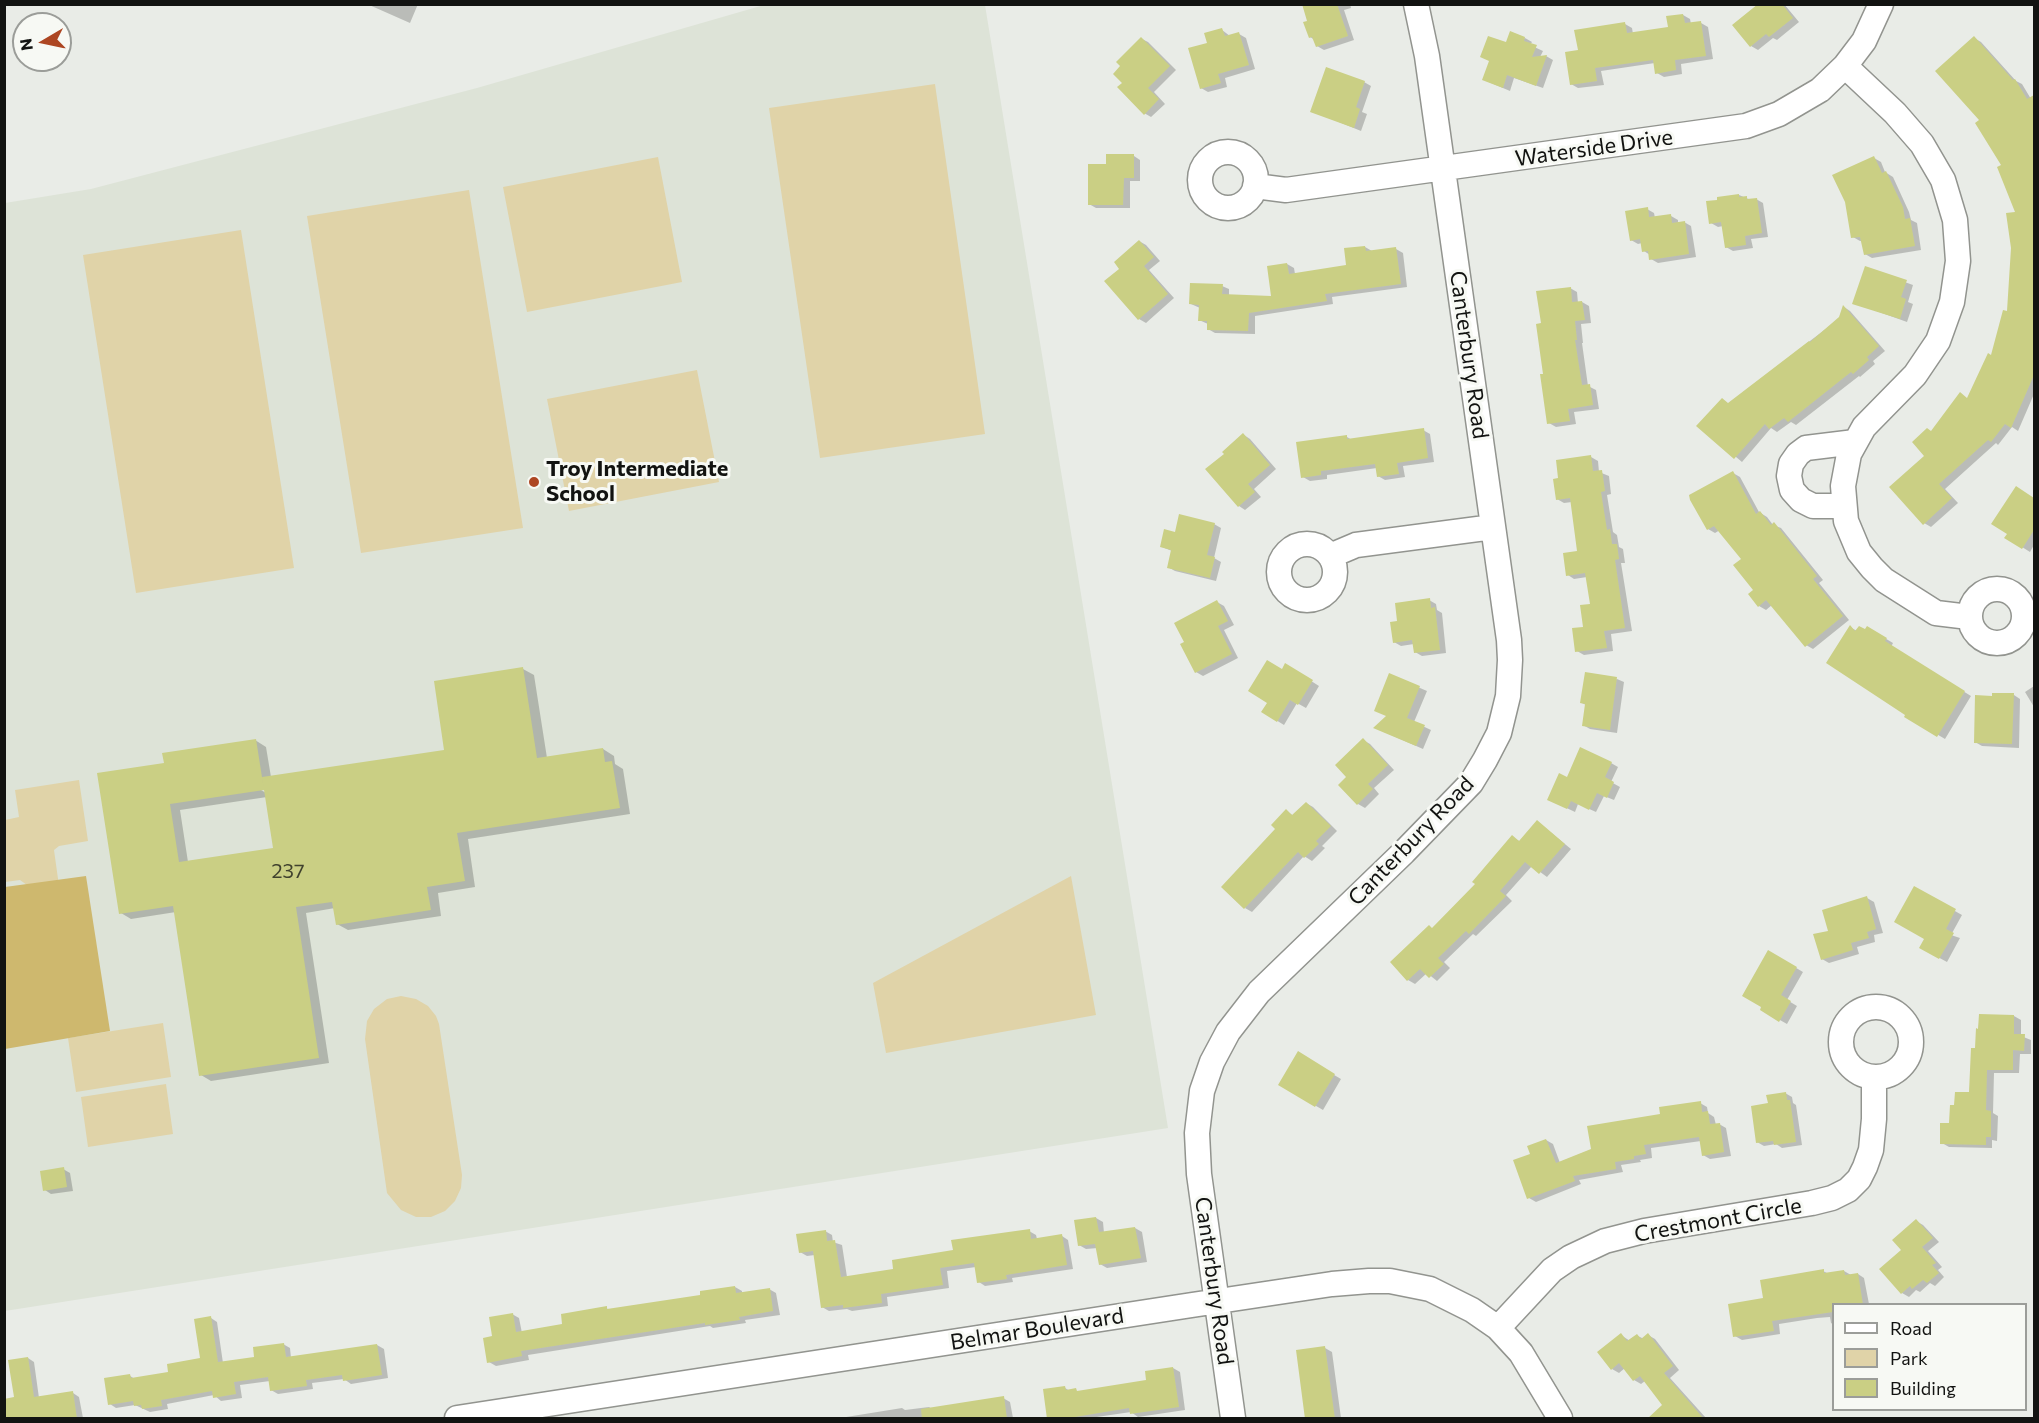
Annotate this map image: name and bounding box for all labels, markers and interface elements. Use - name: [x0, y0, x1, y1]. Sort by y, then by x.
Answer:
- north arrow: [12, 12, 72, 72]
- text: N: [15, 37, 36, 52]
- street label: Waterside Drive: [1513, 124, 1675, 172]
- street label: Canterbury Road: [1444, 269, 1494, 441]
- place label: Troy Intermediate School: [546, 456, 728, 508]
- marker: Troy Intermediate School: [527, 475, 541, 489]
- street label: Canterbury Road: [1343, 771, 1479, 911]
- house number: 237: [272, 859, 304, 883]
- street label: Crestmont Circle: [1632, 1192, 1804, 1248]
- street label: Canterbury Road: [1189, 1195, 1239, 1367]
- street label: Belmar Boulevard: [948, 1302, 1126, 1356]
- legend: [1832, 1303, 2027, 1411]
- text: Road: [1890, 1317, 1932, 1339]
- text: Park: [1890, 1347, 1928, 1369]
- text: Building: [1890, 1377, 1956, 1399]

